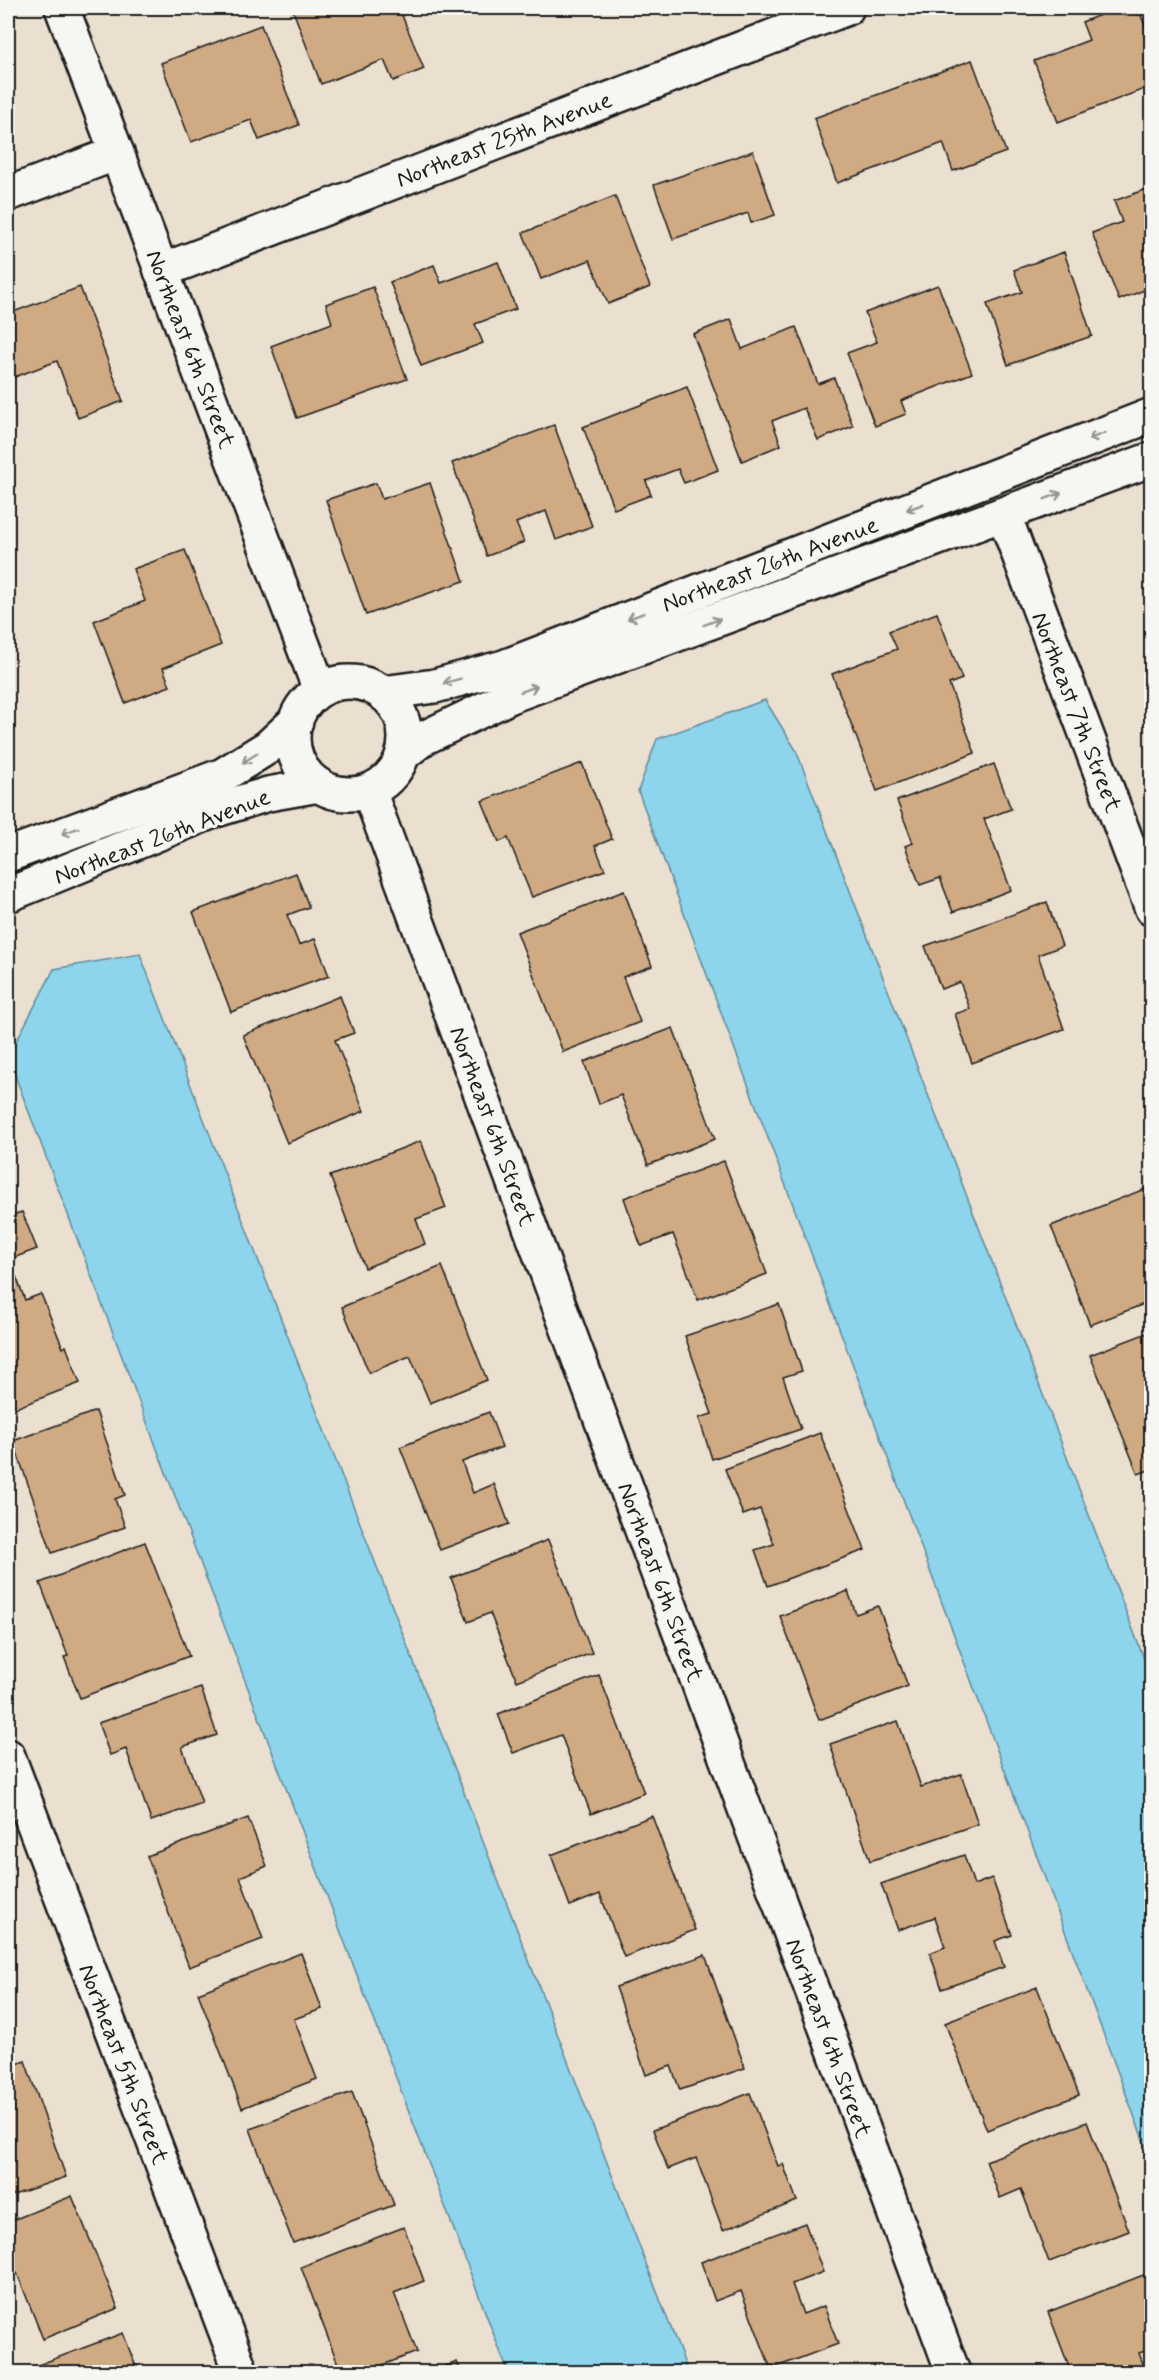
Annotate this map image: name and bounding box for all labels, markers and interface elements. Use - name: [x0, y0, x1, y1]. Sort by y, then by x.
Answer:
- street label: Northeast 25th Avenue: [392, 85, 617, 196]
- street label: Northeast 6th Street: [138, 246, 242, 453]
- one-way arrow: [1088, 431, 1107, 442]
- one-way arrow: [1043, 490, 1062, 501]
- one-way arrow: [907, 502, 925, 513]
- street label: Northeast 26th Avenue: [658, 510, 883, 621]
- street label: Northeast 7th Street: [1023, 608, 1128, 817]
- one-way arrow: [627, 611, 646, 622]
- one-way arrow: [702, 615, 721, 626]
- one-way arrow: [443, 676, 462, 688]
- one-way arrow: [519, 682, 538, 693]
- one-way arrow: [242, 751, 259, 764]
- street label: Northeast 26th Avenue: [50, 782, 275, 893]
- one-way arrow: [62, 827, 80, 838]
- street label: Northeast 6th Street: [441, 1023, 542, 1230]
- street label: Northeast 6th Street: [609, 1479, 710, 1686]
- street label: Northeast 6th Street: [777, 1935, 878, 2142]
- street label: Northeast 5th Street: [70, 1960, 175, 2169]

